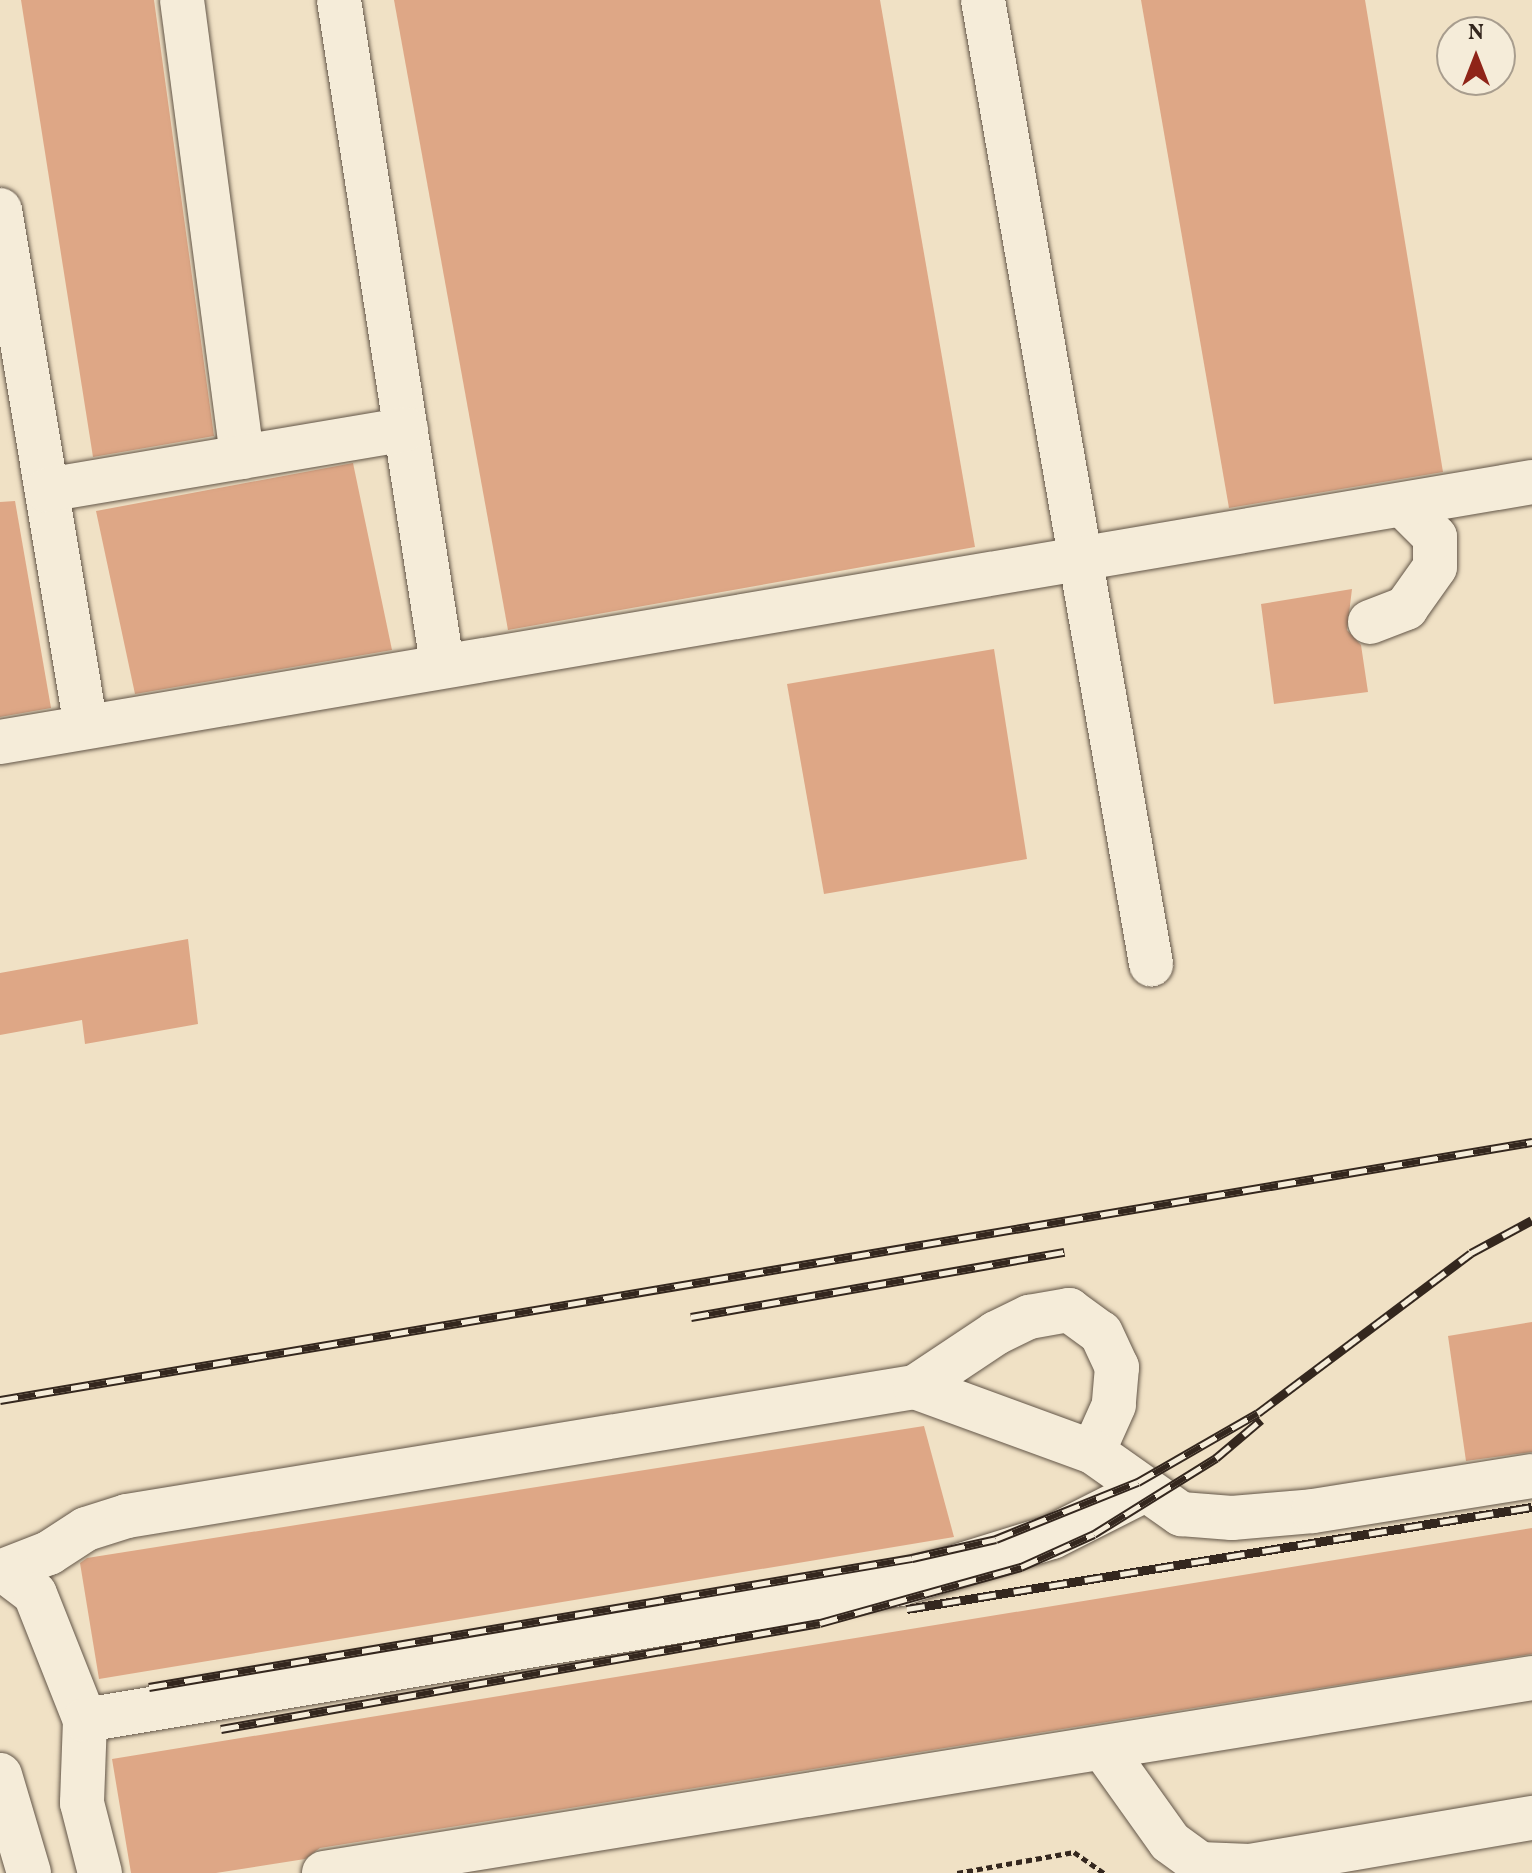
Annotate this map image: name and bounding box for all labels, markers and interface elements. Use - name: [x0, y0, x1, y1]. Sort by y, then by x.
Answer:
- north arrow: [1436, 16, 1516, 96]
- text: N: [1468, 18, 1484, 49]

